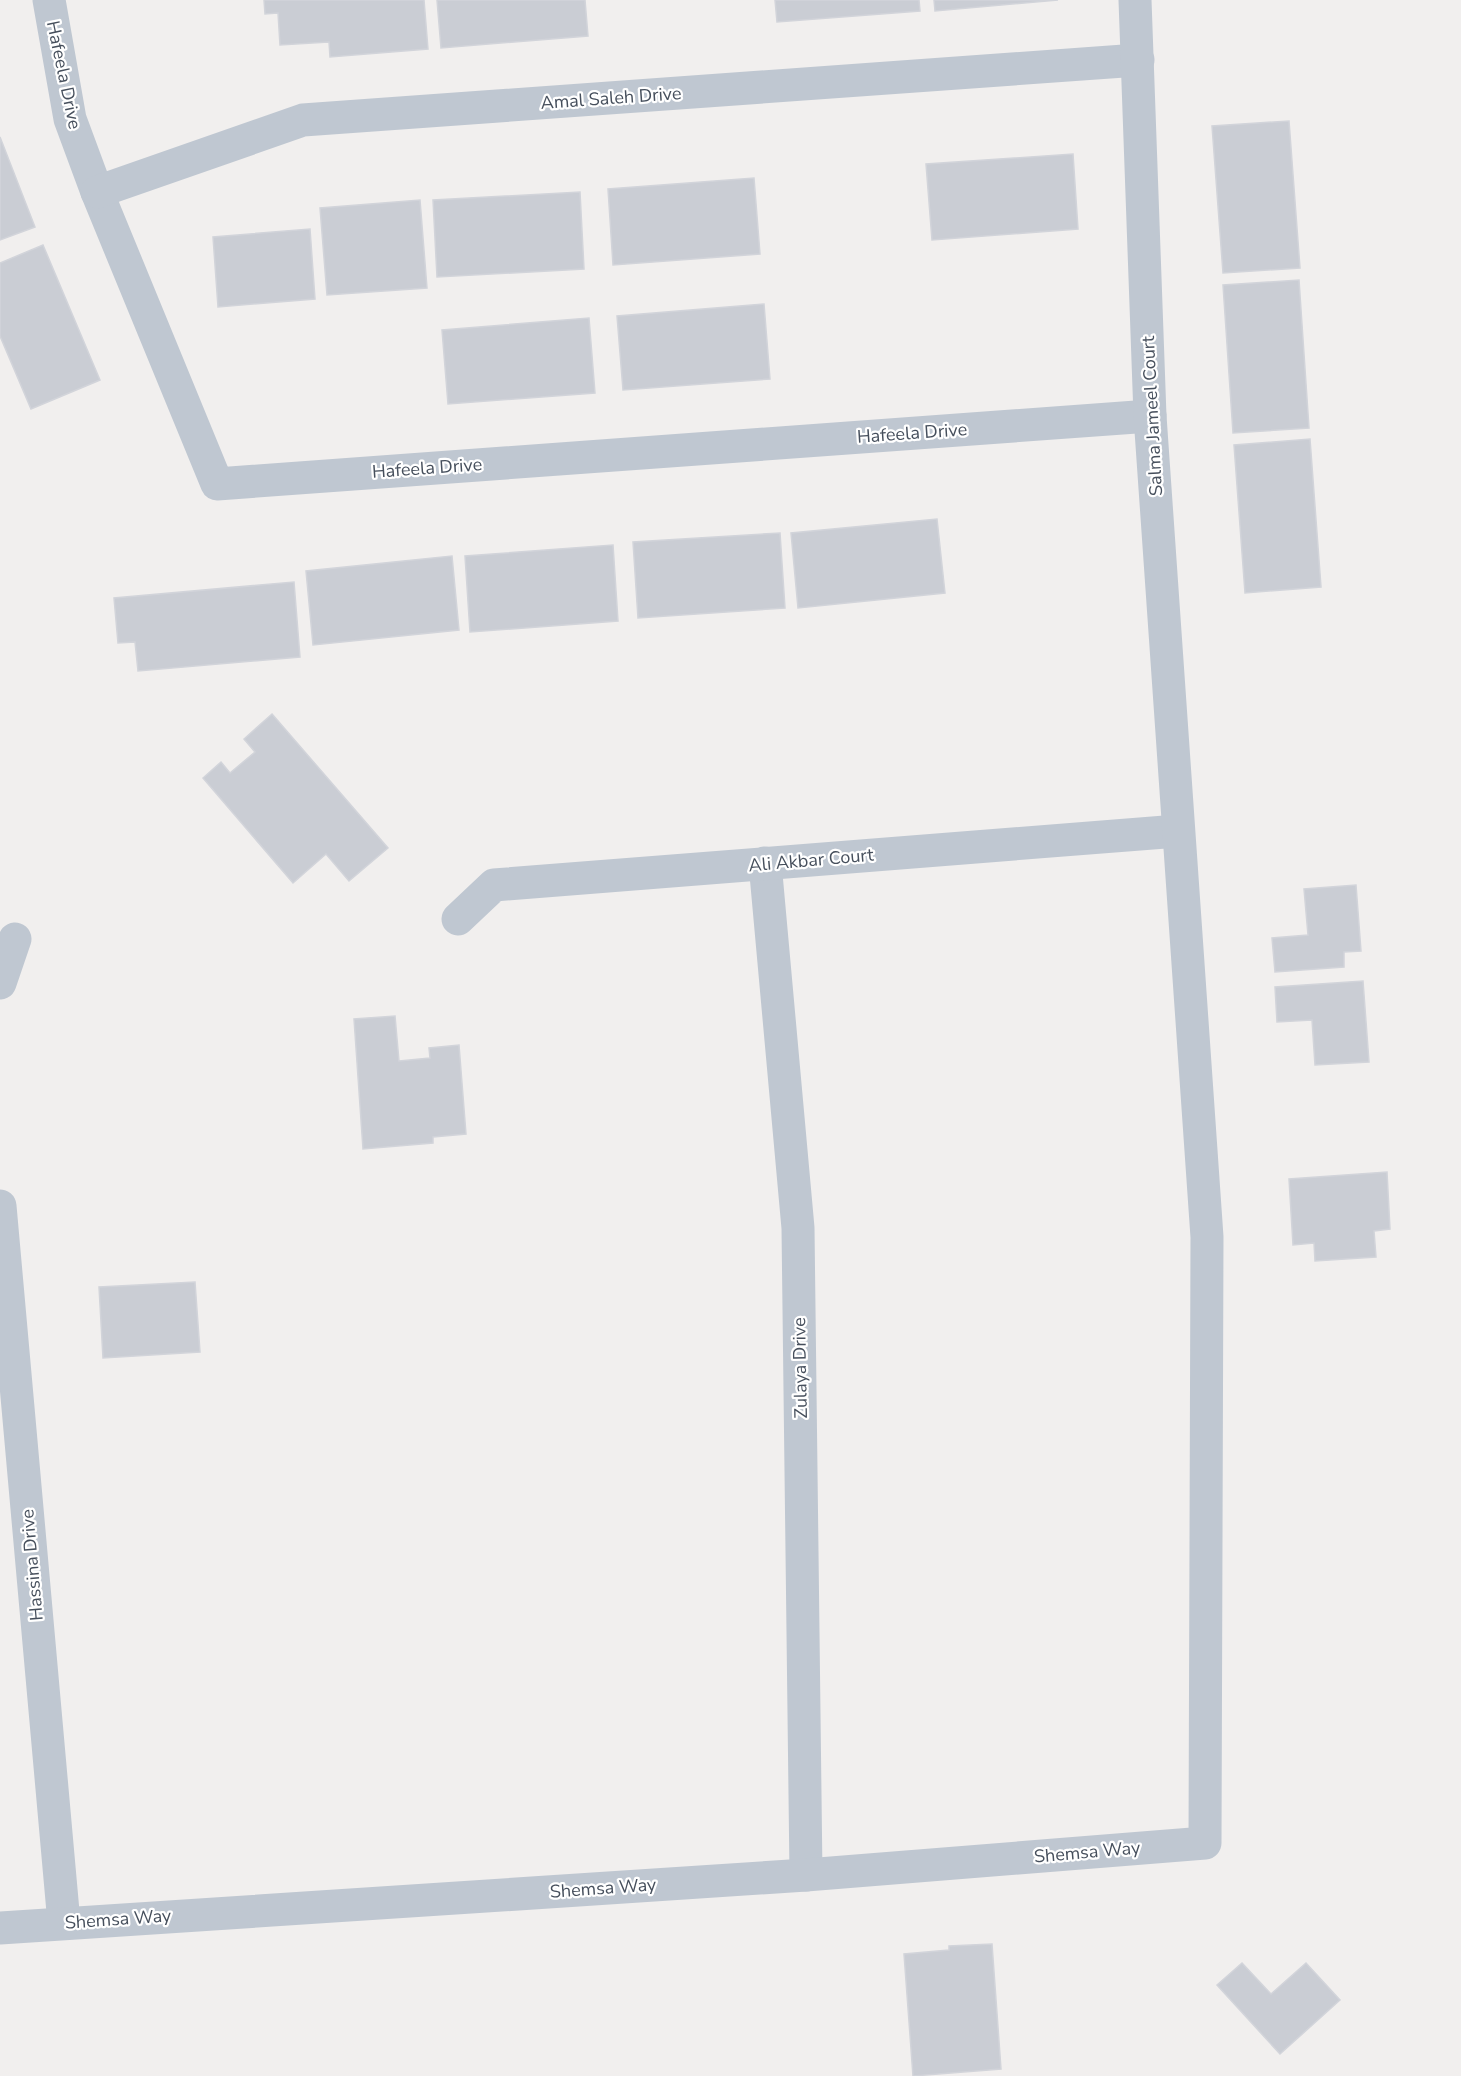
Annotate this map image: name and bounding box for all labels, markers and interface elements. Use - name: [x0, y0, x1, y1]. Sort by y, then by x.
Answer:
- street label: Hafeela Drive: [41, 19, 87, 131]
- street label: Amal Saleh Drive: [540, 81, 682, 115]
- street label: Salma Jameel Court: [1136, 335, 1168, 497]
- street label: Hafeela Drive: [856, 417, 968, 449]
- street label: Hafeela Drive: [371, 452, 483, 484]
- street label: Ali Akbar Court: [748, 843, 875, 877]
- street label: Zulaya Drive: [787, 1317, 813, 1419]
- street label: Hassina Drive: [15, 1508, 49, 1622]
- street label: Shemsa Way: [1033, 1835, 1142, 1869]
- street label: Shemsa Way: [549, 1872, 658, 1904]
- street label: Shemsa Way: [64, 1903, 173, 1935]

